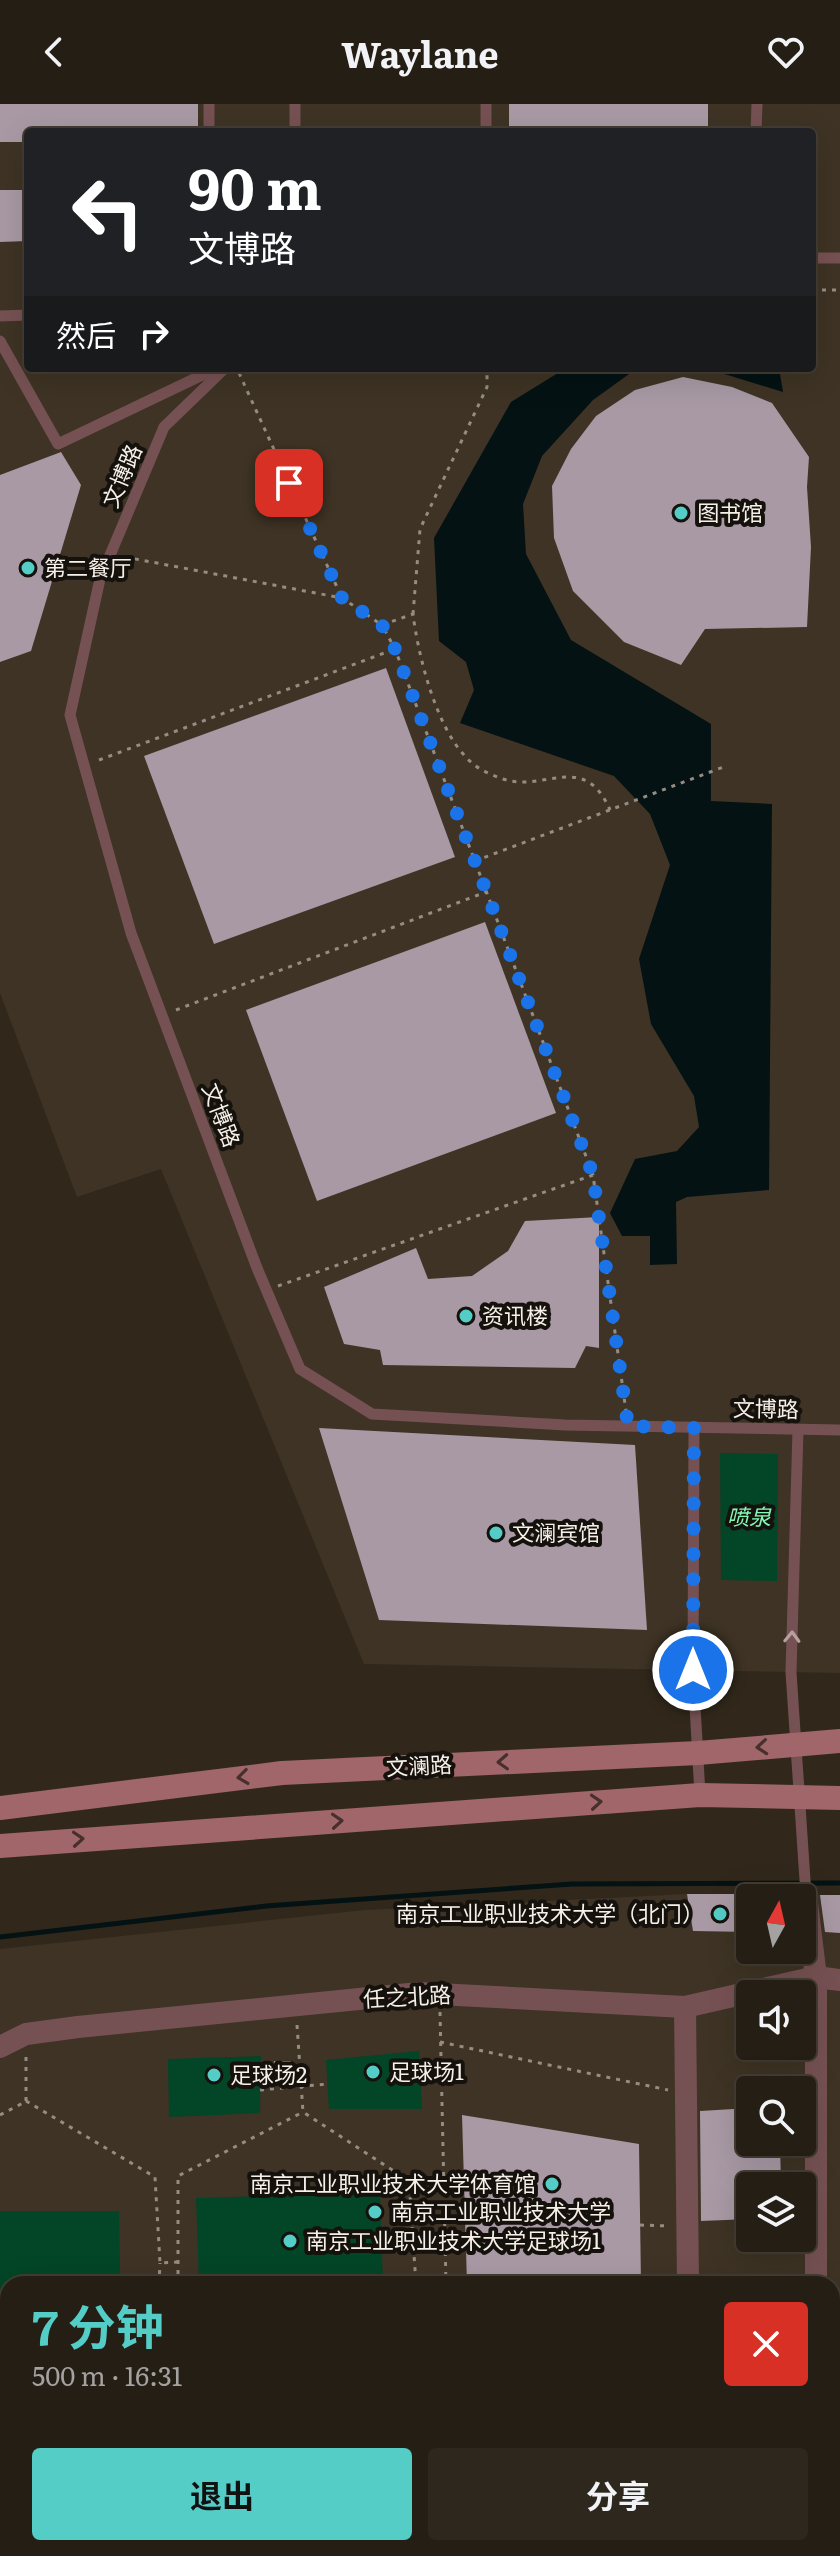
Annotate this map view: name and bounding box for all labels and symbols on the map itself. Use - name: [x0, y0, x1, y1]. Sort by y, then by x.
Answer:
- street label: 文博路: [93, 439, 149, 512]
- pin: [255, 449, 323, 517]
- place label: 图书馆: [697, 495, 763, 528]
- marker: 图书馆: [672, 504, 690, 522]
- place label: 第二餐厅: [44, 550, 132, 583]
- marker: 第二餐厅: [19, 559, 37, 577]
- street label: 文博路: [195, 1078, 250, 1151]
- place label: 资讯楼: [482, 1298, 548, 1331]
- marker: 资讯楼: [457, 1307, 475, 1325]
- street label: 文博路: [733, 1390, 799, 1425]
- park label: 喷泉: [727, 1499, 772, 1532]
- place label: 文澜宾馆: [512, 1515, 600, 1548]
- marker: 文澜宾馆: [487, 1524, 505, 1542]
- position arrow: [651, 1628, 735, 1712]
- one-way arrow: [783, 1630, 800, 1643]
- one-way arrow: [755, 1738, 768, 1755]
- street label: 文澜路: [385, 1746, 453, 1783]
- one-way arrow: [496, 1753, 509, 1770]
- one-way arrow: [236, 1769, 249, 1786]
- one-way arrow: [590, 1794, 603, 1811]
- one-way arrow: [331, 1813, 344, 1830]
- one-way arrow: [72, 1831, 85, 1848]
- north arrow: [736, 1884, 816, 1964]
- place label: 南京工业职业技术大学（北门）: [396, 1896, 704, 1929]
- marker: 南京工业职业技术大学（北门）: [711, 1905, 729, 1923]
- street label: 任之北路: [362, 1977, 452, 2014]
- place label: 足球场1: [389, 2054, 464, 2087]
- place label: 足球场2: [230, 2057, 307, 2090]
- marker: 足球场1: [364, 2063, 382, 2081]
- marker: 足球场2: [205, 2066, 223, 2084]
- place label: 南京工业职业技术大学体育馆: [250, 2166, 536, 2199]
- marker: 南京工业职业技术大学体育馆: [543, 2175, 561, 2193]
- place label: 南京工业职业技术大学: [391, 2194, 611, 2227]
- marker: 南京工业职业技术大学: [366, 2203, 384, 2221]
- place label: 南京工业职业技术大学足球场1: [306, 2223, 601, 2256]
- marker: 南京工业职业技术大学足球场1: [281, 2232, 299, 2250]

